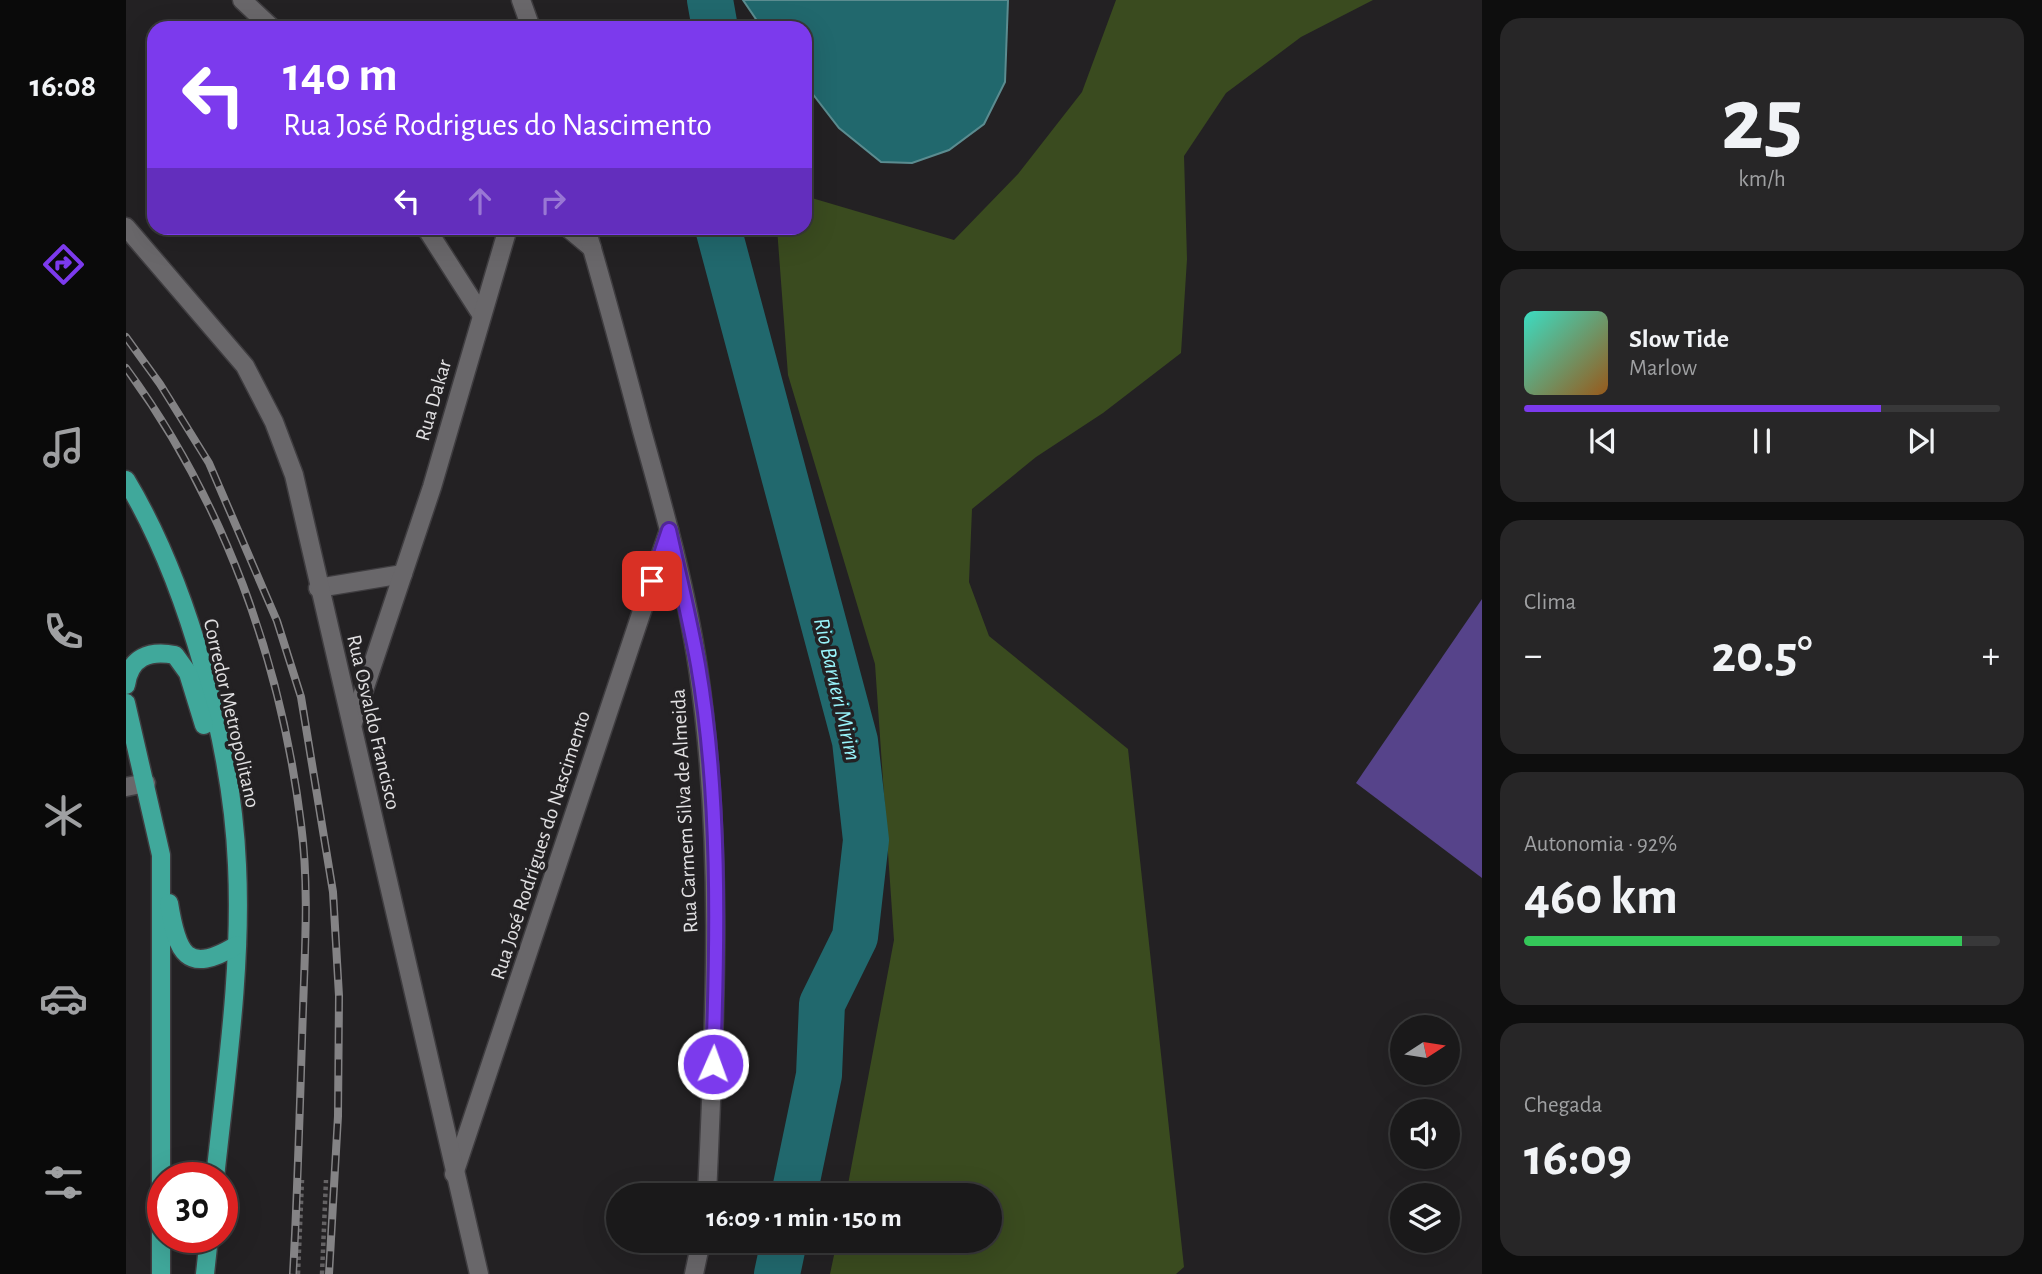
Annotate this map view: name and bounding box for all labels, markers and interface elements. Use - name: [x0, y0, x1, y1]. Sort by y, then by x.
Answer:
- icon: left: [168, 49, 259, 140]
- text: 140 m: [283, 51, 398, 100]
- text: 16:08: [30, 70, 96, 102]
- text: 25: [1721, 75, 1803, 166]
- text: Rua José Rodrigues do Nascimento: [283, 109, 712, 141]
- text: km/h: [1738, 168, 1786, 191]
- icon: left: [388, 182, 426, 220]
- icon: ahead: [461, 182, 499, 220]
- icon: right: [534, 182, 572, 220]
- icon: directions: [39, 240, 88, 289]
- text: Slow Tide: [1629, 326, 1729, 352]
- street label: Rua Dakar: [412, 357, 455, 443]
- text: Marlow: [1629, 357, 1697, 380]
- icon: previous: [1584, 422, 1622, 460]
- icon: pause: [1743, 422, 1781, 460]
- icon: next: [1902, 422, 1940, 460]
- icon: music: [39, 423, 88, 472]
- pin: [622, 551, 682, 611]
- icon: arrive: [633, 562, 671, 600]
- text: Clima: [1524, 591, 1576, 614]
- icon: phone: [39, 607, 88, 656]
- water label: Rio Barueri Mirim: [809, 616, 864, 763]
- street label: Corredor Metropolitano: [200, 617, 263, 810]
- text: 20.5°: [1711, 629, 1813, 681]
- street label: Rua Osvaldo Francisco: [343, 633, 404, 812]
- text: −: [1524, 637, 1542, 675]
- text: +: [1982, 637, 2000, 675]
- street label: Rua Carmem Silva de Almeida: [668, 688, 701, 934]
- street label: Rua José Rodrigues do Nascimento: [487, 708, 594, 982]
- icon: climate: [39, 791, 88, 840]
- text: Autonomia · 92%: [1524, 833, 1677, 856]
- text: 460 km: [1524, 871, 1678, 923]
- icon: car: [39, 974, 88, 1023]
- north arrow: [1390, 1015, 1460, 1085]
- map controls: [1390, 1015, 1460, 1253]
- position arrow: [676, 1027, 750, 1101]
- text: Chegada: [1524, 1094, 1602, 1117]
- button: sound: [1390, 1099, 1460, 1169]
- text: 16:09: [1524, 1132, 1632, 1184]
- icon: filters: [39, 1158, 88, 1207]
- speed limit sign: 30: [147, 1162, 238, 1253]
- button: layers: [1390, 1183, 1460, 1253]
- text: 16:09 · 1 min · 150 m: [706, 1205, 902, 1231]

